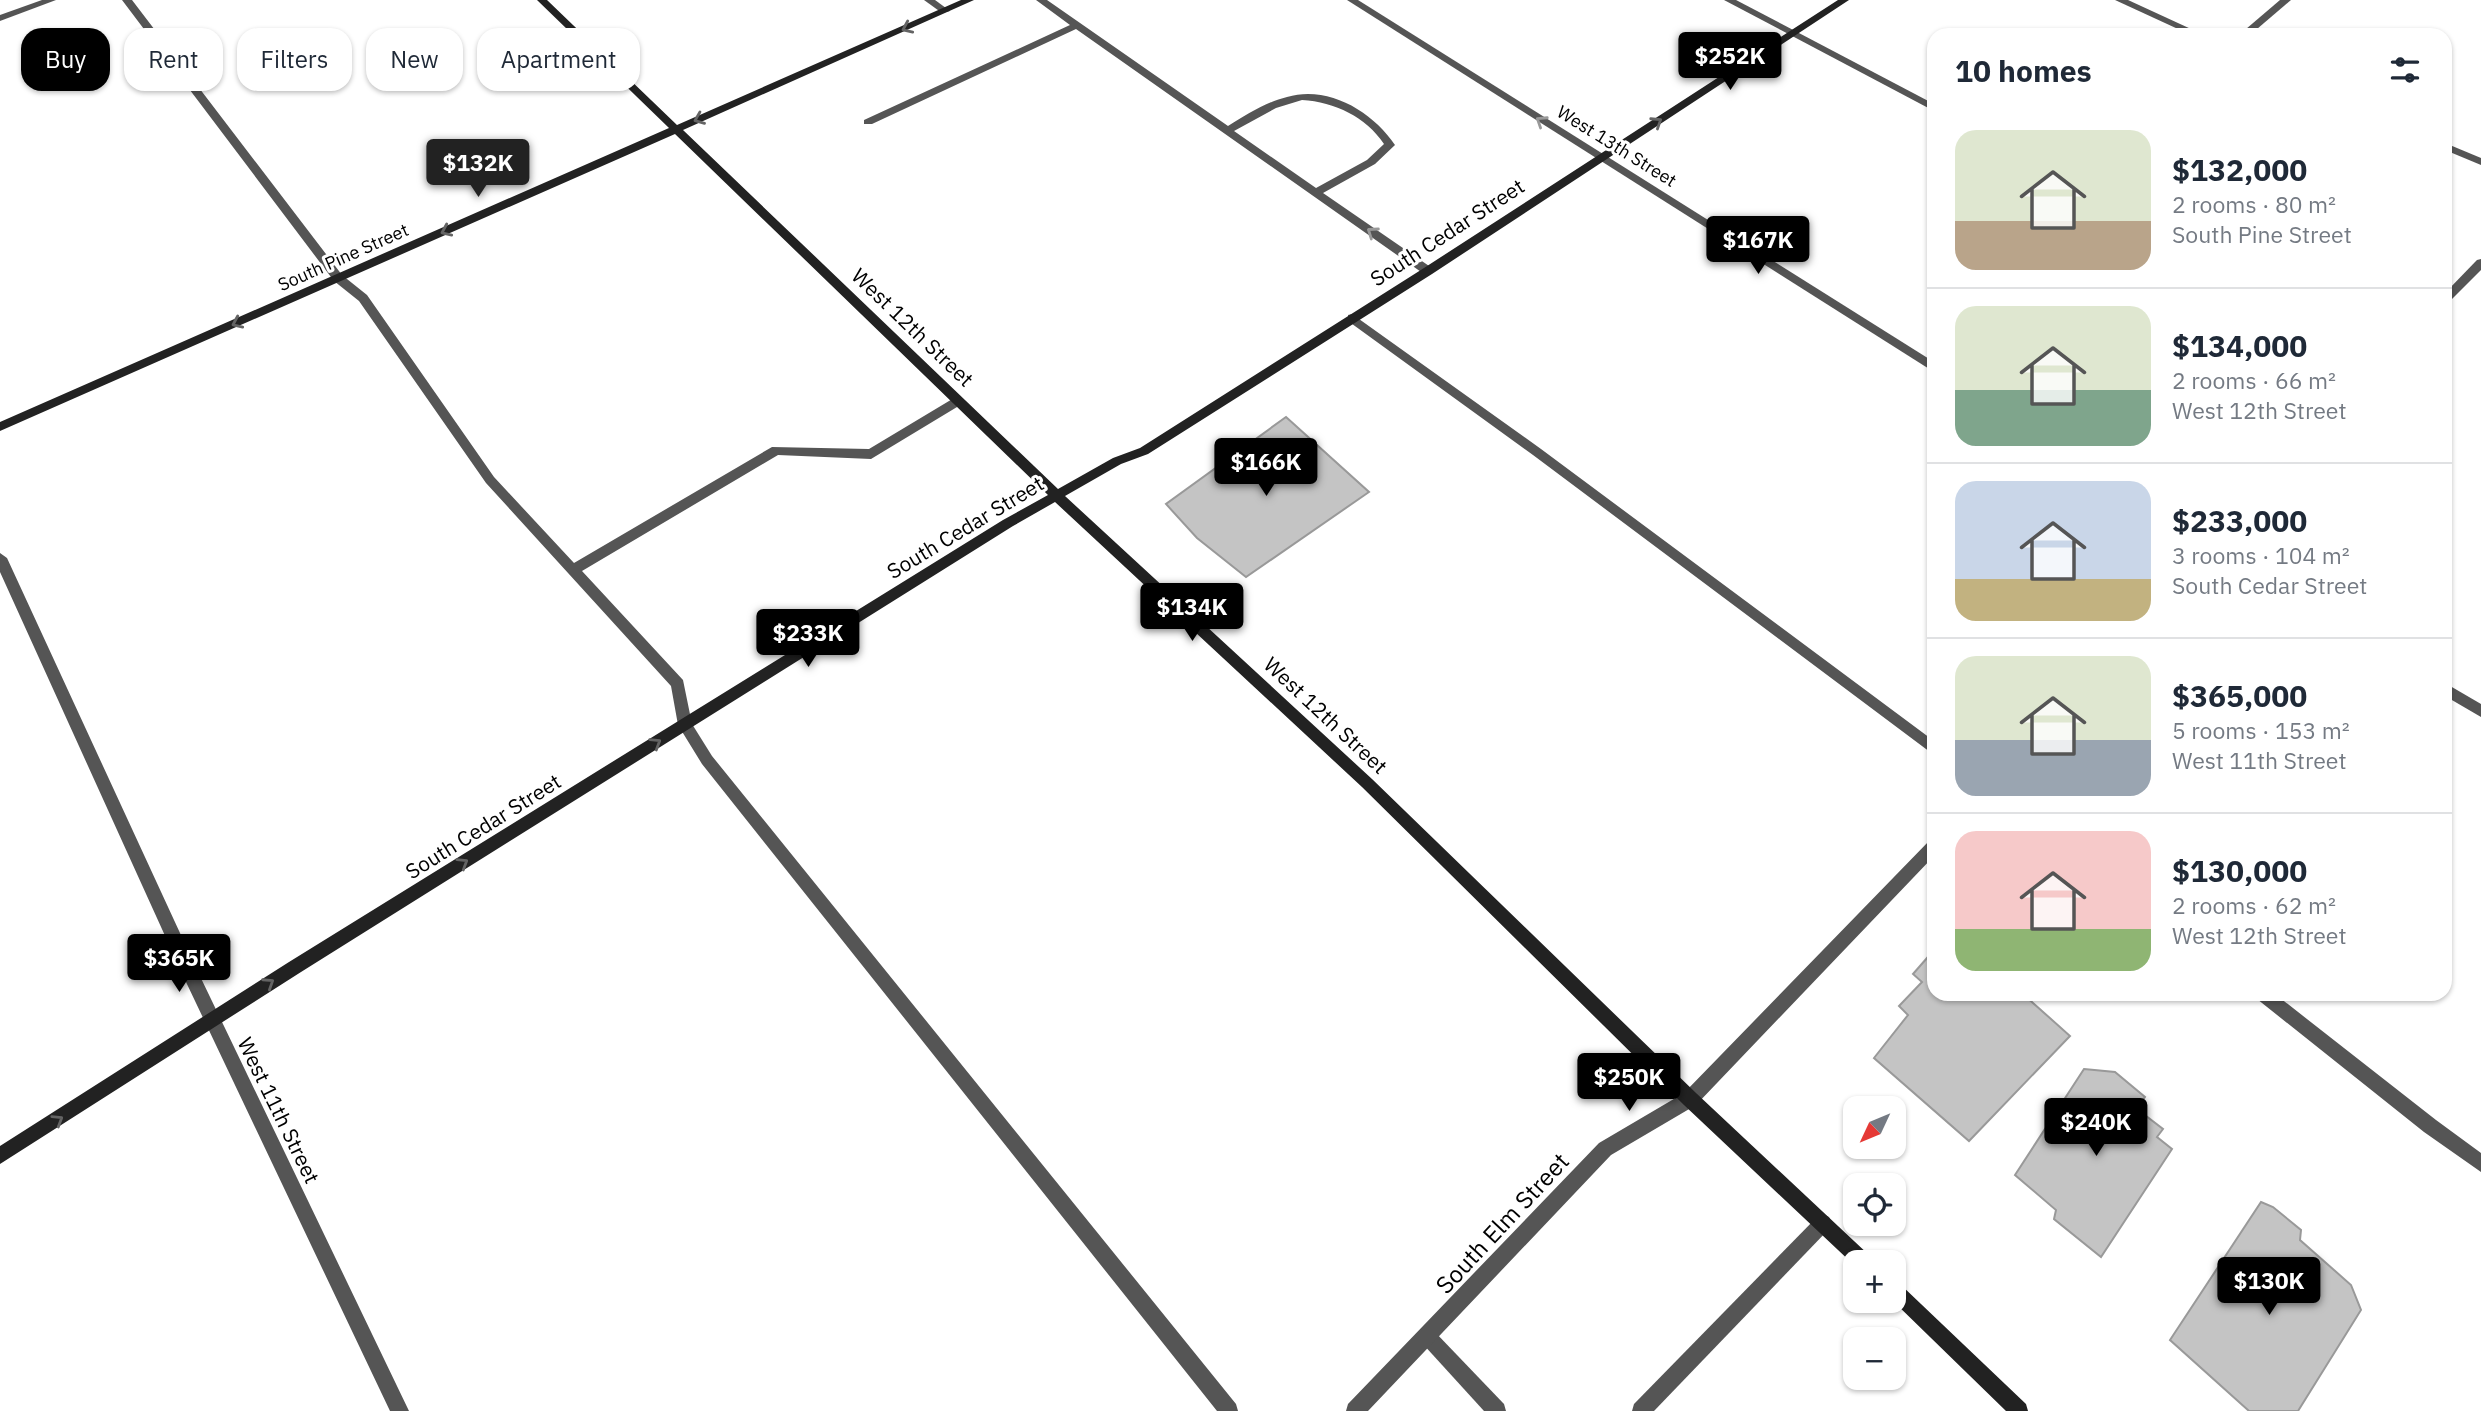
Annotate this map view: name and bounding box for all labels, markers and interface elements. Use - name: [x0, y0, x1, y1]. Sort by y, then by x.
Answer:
- one-way arrow: [902, 20, 914, 34]
- chip: Buy: [21, 28, 110, 91]
- chip: Rent: [124, 28, 223, 91]
- chip: Filters: [237, 28, 352, 91]
- chip: New: [366, 28, 463, 91]
- chip: Apartment: [477, 28, 640, 91]
- pin: $252K: [1681, 32, 1779, 92]
- text: $252K: [1694, 40, 1766, 70]
- text: 10 homes: [1955, 51, 2092, 90]
- icon: filters: [2386, 51, 2424, 89]
- street label: West 13th Street: [1553, 100, 1681, 192]
- one-way arrow: [693, 111, 705, 125]
- one-way arrow: [1536, 116, 1549, 129]
- one-way arrow: [1649, 117, 1662, 130]
- pin: $132K: [429, 140, 527, 199]
- text: $132K: [442, 147, 514, 177]
- text: $132,000: [2172, 150, 2307, 189]
- icon: home: [2011, 158, 2095, 242]
- street label: South Cedar Street: [1365, 172, 1529, 292]
- text: 2 rooms · 80 m²: [2172, 189, 2336, 219]
- pin: $167K: [1709, 216, 1807, 276]
- street label: South Pine Street: [274, 218, 412, 296]
- text: South Pine Street: [2172, 219, 2352, 249]
- one-way arrow: [440, 223, 453, 237]
- text: $167K: [1722, 224, 1794, 254]
- one-way arrow: [1367, 228, 1380, 240]
- street label: West 12th Street: [846, 262, 980, 392]
- one-way arrow: [232, 315, 245, 329]
- text: $134,000: [2172, 326, 2307, 365]
- icon: home: [2011, 334, 2095, 418]
- text: 2 rooms · 66 m²: [2172, 365, 2336, 395]
- text: West 12th Street: [2172, 395, 2347, 425]
- pin: $166K: [1217, 438, 1315, 498]
- text: $166K: [1230, 446, 1302, 476]
- street label: South Cedar Street: [881, 469, 1049, 585]
- text: $233,000: [2172, 501, 2307, 540]
- icon: home: [2011, 509, 2095, 593]
- text: 3 rooms · 104 m²: [2172, 540, 2350, 570]
- text: South Cedar Street: [2172, 570, 2367, 600]
- pin: $134K: [1143, 584, 1241, 643]
- text: $134K: [1156, 591, 1228, 621]
- pin: $233K: [759, 610, 857, 669]
- text: $233K: [772, 617, 844, 647]
- street label: West 12th Street: [1258, 650, 1394, 780]
- text: $365,000: [2172, 676, 2307, 715]
- icon: home: [2011, 684, 2095, 768]
- text: 5 rooms · 153 m²: [2172, 715, 2350, 745]
- one-way arrow: [648, 739, 661, 752]
- text: West 11th Street: [2172, 745, 2347, 775]
- street label: South Cedar Street: [400, 767, 566, 885]
- text: $130,000: [2172, 851, 2307, 890]
- one-way arrow: [455, 859, 468, 872]
- icon: home: [2011, 859, 2095, 943]
- text: 2 rooms · 62 m²: [2172, 890, 2336, 920]
- text: West 12th Street: [2172, 920, 2347, 950]
- pin: $365K: [130, 934, 228, 994]
- text: $365K: [143, 942, 215, 972]
- one-way arrow: [262, 979, 275, 992]
- street label: West 11th Street: [231, 1032, 327, 1188]
- pin: $250K: [1580, 1054, 1678, 1113]
- text: $250K: [1593, 1061, 1665, 1091]
- north arrow: [1843, 1096, 1906, 1158]
- map controls: [1843, 1096, 1906, 1390]
- pin: $240K: [2047, 1098, 2145, 1158]
- text: $240K: [2060, 1106, 2132, 1136]
- one-way arrow: [50, 1115, 63, 1128]
- street label: South Elm Street: [1428, 1146, 1576, 1300]
- button: locate: [1843, 1173, 1906, 1236]
- button: +: [1843, 1250, 1906, 1313]
- pin: $130K: [2220, 1258, 2318, 1317]
- text: $130K: [2233, 1265, 2305, 1295]
- button: −: [1843, 1327, 1906, 1390]

